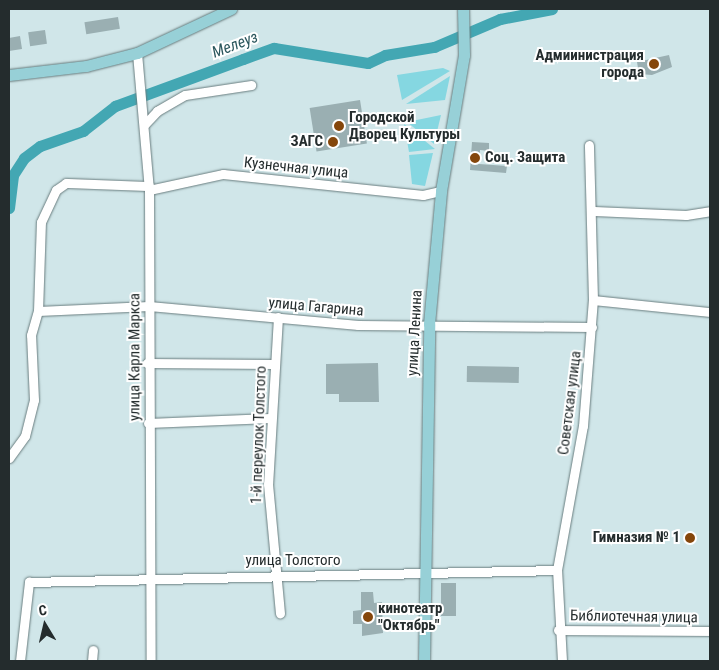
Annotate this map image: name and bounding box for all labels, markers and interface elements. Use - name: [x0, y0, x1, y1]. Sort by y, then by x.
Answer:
- water label: Мелеуз: [209, 28, 261, 62]
- place label: Адмиинистрация города: [536, 46, 644, 81]
- marker: Адмиинистрация города: [648, 58, 660, 70]
- place label: Городской Дворец Культуры: [349, 108, 460, 143]
- marker: Городской Дворец Культуры: [333, 120, 345, 132]
- place label: ЗАГС: [291, 133, 323, 151]
- marker: ЗАГС: [327, 136, 339, 148]
- place label: Соц. Защита: [485, 149, 565, 167]
- marker: Соц. Защита: [469, 152, 481, 164]
- street label: Кузнечная улица: [243, 154, 349, 182]
- street label: улица Ленина: [404, 290, 426, 376]
- street label: улица Карла Маркса: [126, 293, 144, 421]
- street label: улица Гагарина: [268, 294, 364, 320]
- street label: Советская улица: [555, 350, 585, 456]
- street label: 1-й переулок Толстого: [248, 365, 270, 505]
- place label: Гимназия № 1: [593, 529, 680, 547]
- marker: Гимназия № 1: [684, 532, 696, 544]
- street label: улица Толстого: [245, 552, 341, 570]
- place label: кинотеатр "Октябрь": [378, 599, 442, 634]
- north arrow: [20, 600, 70, 650]
- text: С: [37, 602, 48, 619]
- street label: Библиотечная улица: [570, 607, 698, 627]
- marker: кинотеатр "Октябрь": [362, 611, 374, 623]

